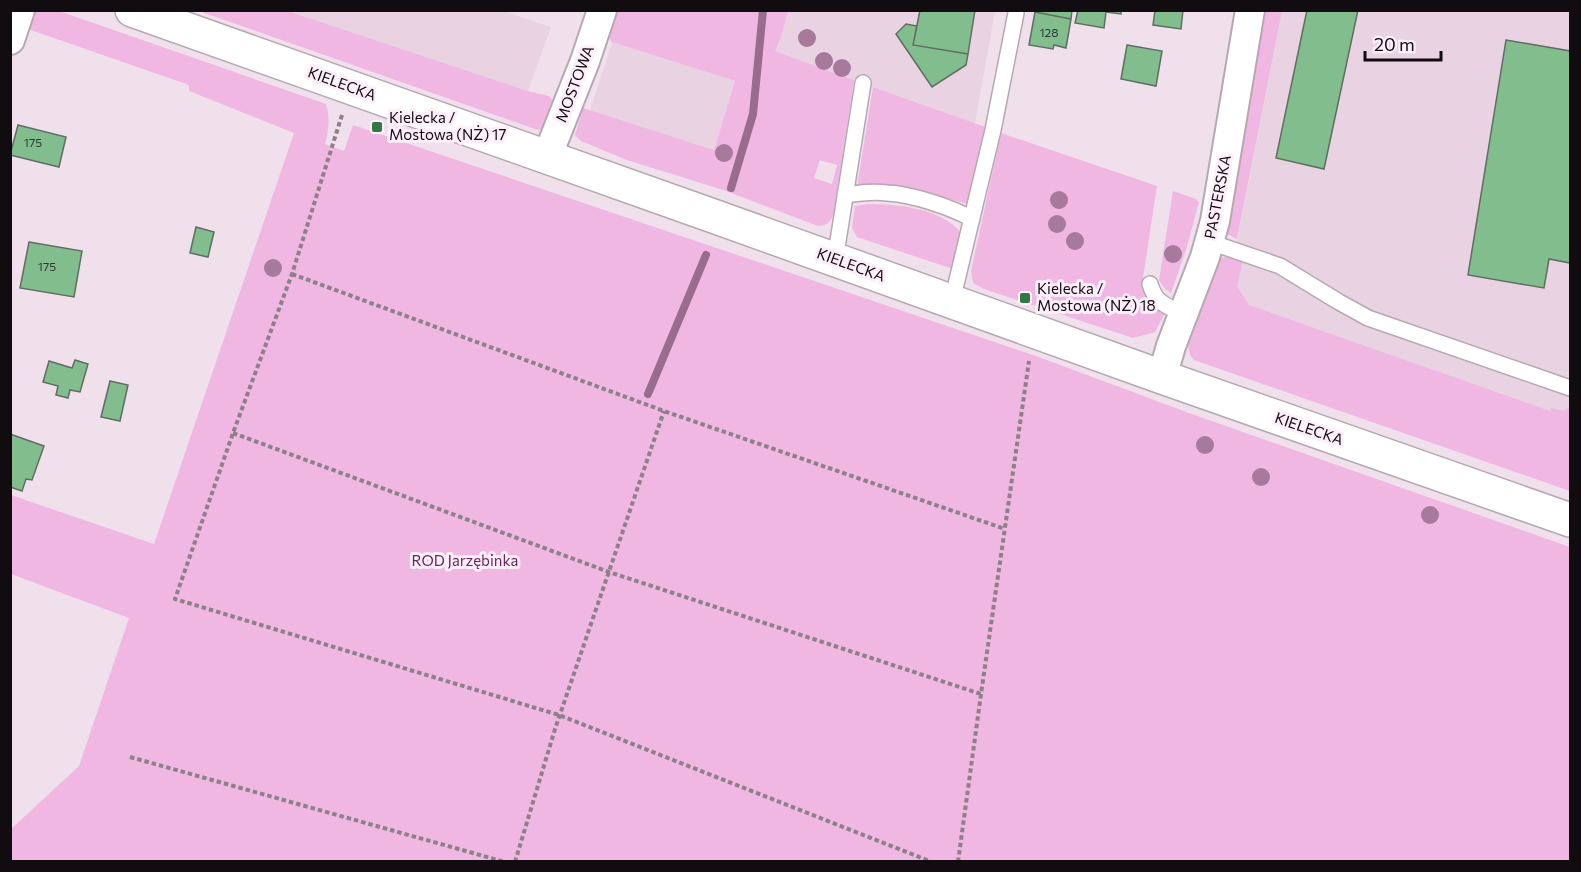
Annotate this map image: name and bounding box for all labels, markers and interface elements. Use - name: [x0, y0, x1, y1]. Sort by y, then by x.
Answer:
- scale bar: [1365, 24, 1442, 62]
- house number: 128: [1039, 25, 1059, 39]
- text: 20 m: [1374, 33, 1415, 55]
- street label: MOSTOWA: [551, 43, 597, 124]
- street label: KIELECKA: [306, 62, 379, 104]
- place label: Kielecka / Mostowa (NŻ) 17: [389, 108, 506, 143]
- marker: Kielecka / Mostowa (NŻ) 17: [370, 120, 384, 134]
- house number: 175: [24, 135, 42, 149]
- street label: PASTERSKA: [1200, 153, 1234, 240]
- street label: KIELECKA: [815, 243, 888, 285]
- house number: 175: [38, 259, 56, 273]
- place label: Kielecka / Mostowa (NŻ) 18: [1037, 279, 1156, 314]
- marker: Kielecka / Mostowa (NŻ) 18: [1018, 291, 1032, 305]
- street label: KIELECKA: [1273, 408, 1346, 448]
- park label: ROD Jarzębinka: [412, 551, 518, 569]

